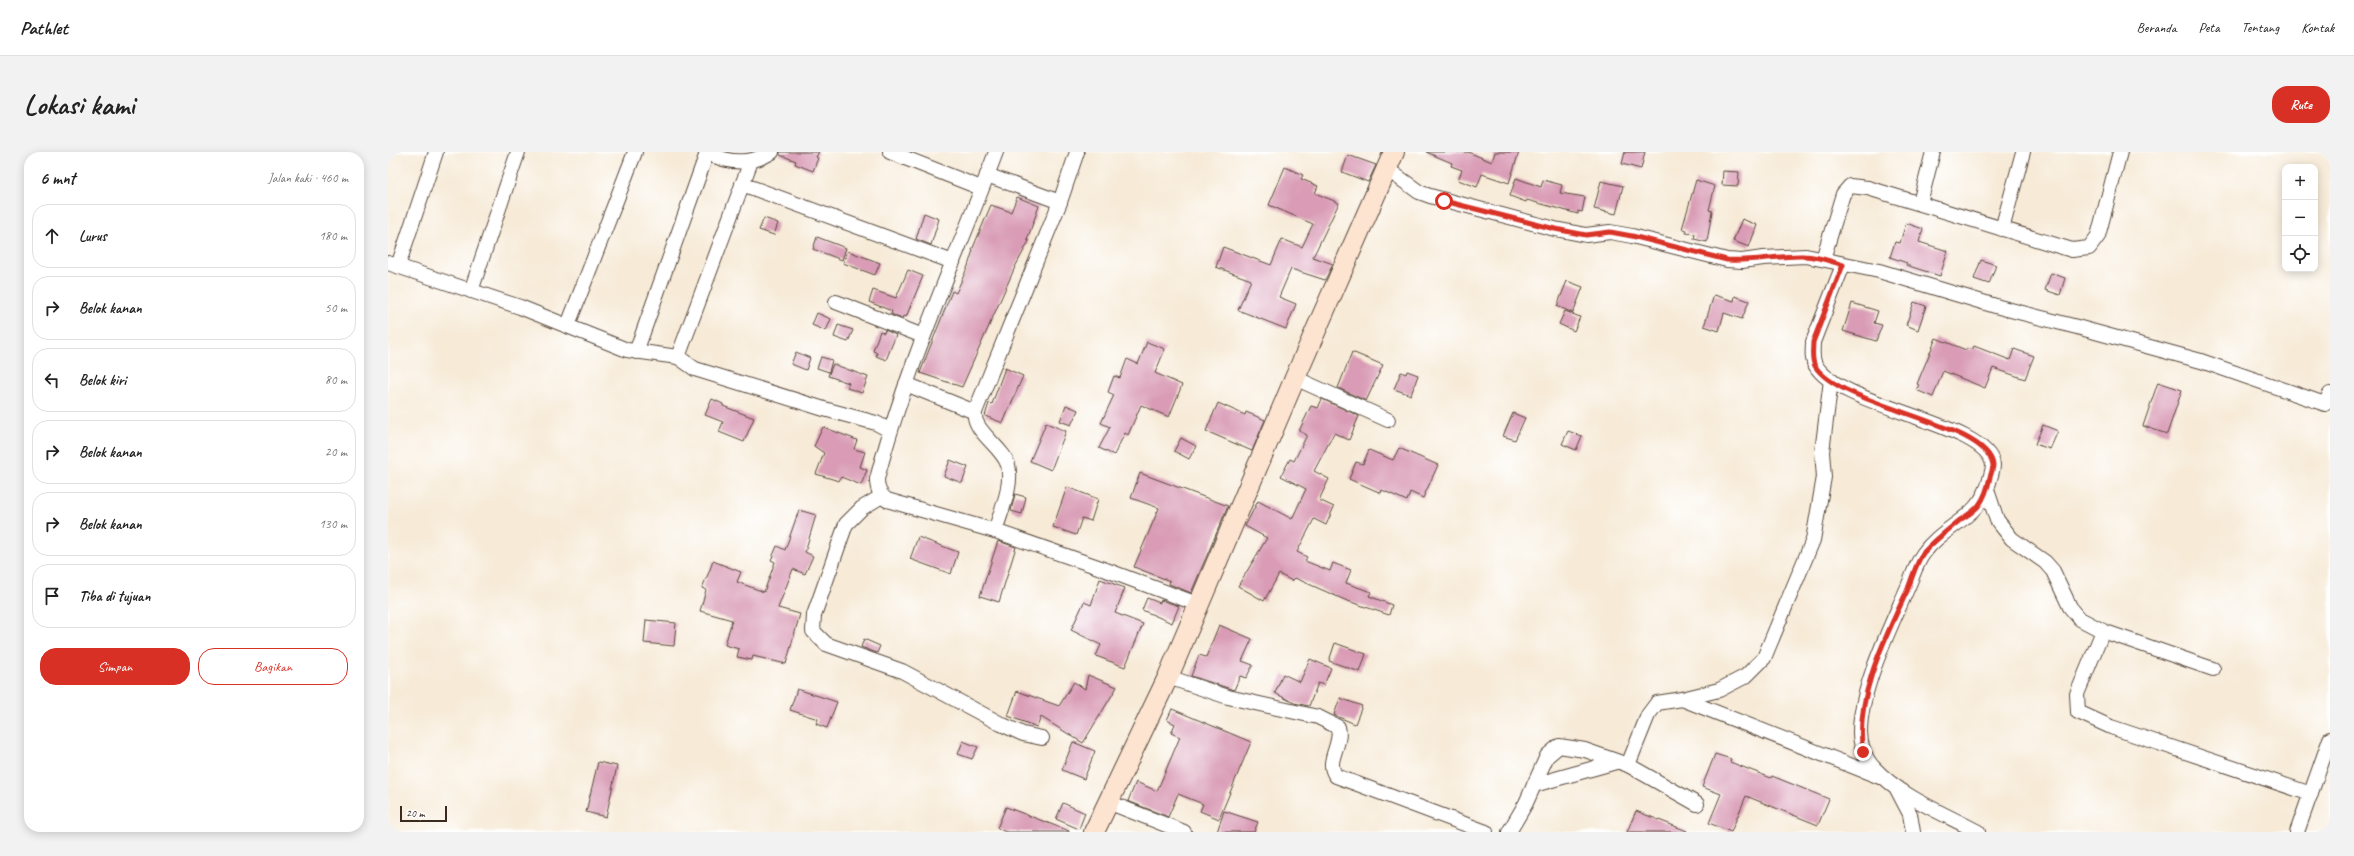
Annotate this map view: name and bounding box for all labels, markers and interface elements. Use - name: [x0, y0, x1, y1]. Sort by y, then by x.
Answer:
- text: Pathlet: [20, 16, 68, 40]
- text: Beranda: [2137, 19, 2177, 36]
- text: Peta: [2199, 19, 2220, 36]
- text: Tentang: [2242, 19, 2279, 36]
- text: Kontak: [2301, 19, 2334, 36]
- button: Rute: [2272, 86, 2330, 123]
- text: Lokasi kami: [24, 87, 134, 122]
- map controls: [2282, 164, 2318, 272]
- button: +: [2282, 164, 2318, 200]
- text: 6 mnt: [40, 168, 75, 189]
- text: Jalan kaki · 460 m: [268, 170, 348, 186]
- route start: [1435, 192, 1453, 210]
- button: −: [2282, 200, 2318, 236]
- icon: ahead: [41, 225, 63, 247]
- text: Lurus: [79, 227, 107, 246]
- text: 180 m: [319, 228, 347, 244]
- button: locate: [2282, 236, 2318, 272]
- icon: right: [41, 297, 63, 319]
- text: Belok kanan: [79, 299, 142, 318]
- text: 50 m: [325, 300, 347, 316]
- icon: left: [41, 369, 63, 391]
- text: Belok kiri: [79, 371, 126, 390]
- text: 80 m: [325, 372, 347, 388]
- icon: right: [41, 441, 63, 463]
- text: Belok kanan: [79, 443, 142, 462]
- text: 20 m: [325, 444, 347, 460]
- icon: right: [41, 513, 63, 535]
- text: Belok kanan: [79, 515, 142, 534]
- text: 130 m: [319, 516, 347, 532]
- icon: arrive: [41, 585, 63, 607]
- text: Tiba di tujuan: [79, 587, 150, 606]
- button: Simpan: [40, 648, 190, 685]
- button: Bagikan: [198, 648, 348, 685]
- route end: [1854, 743, 1872, 761]
- scale bar: [400, 804, 447, 823]
- text: 20 m: [406, 806, 425, 820]

